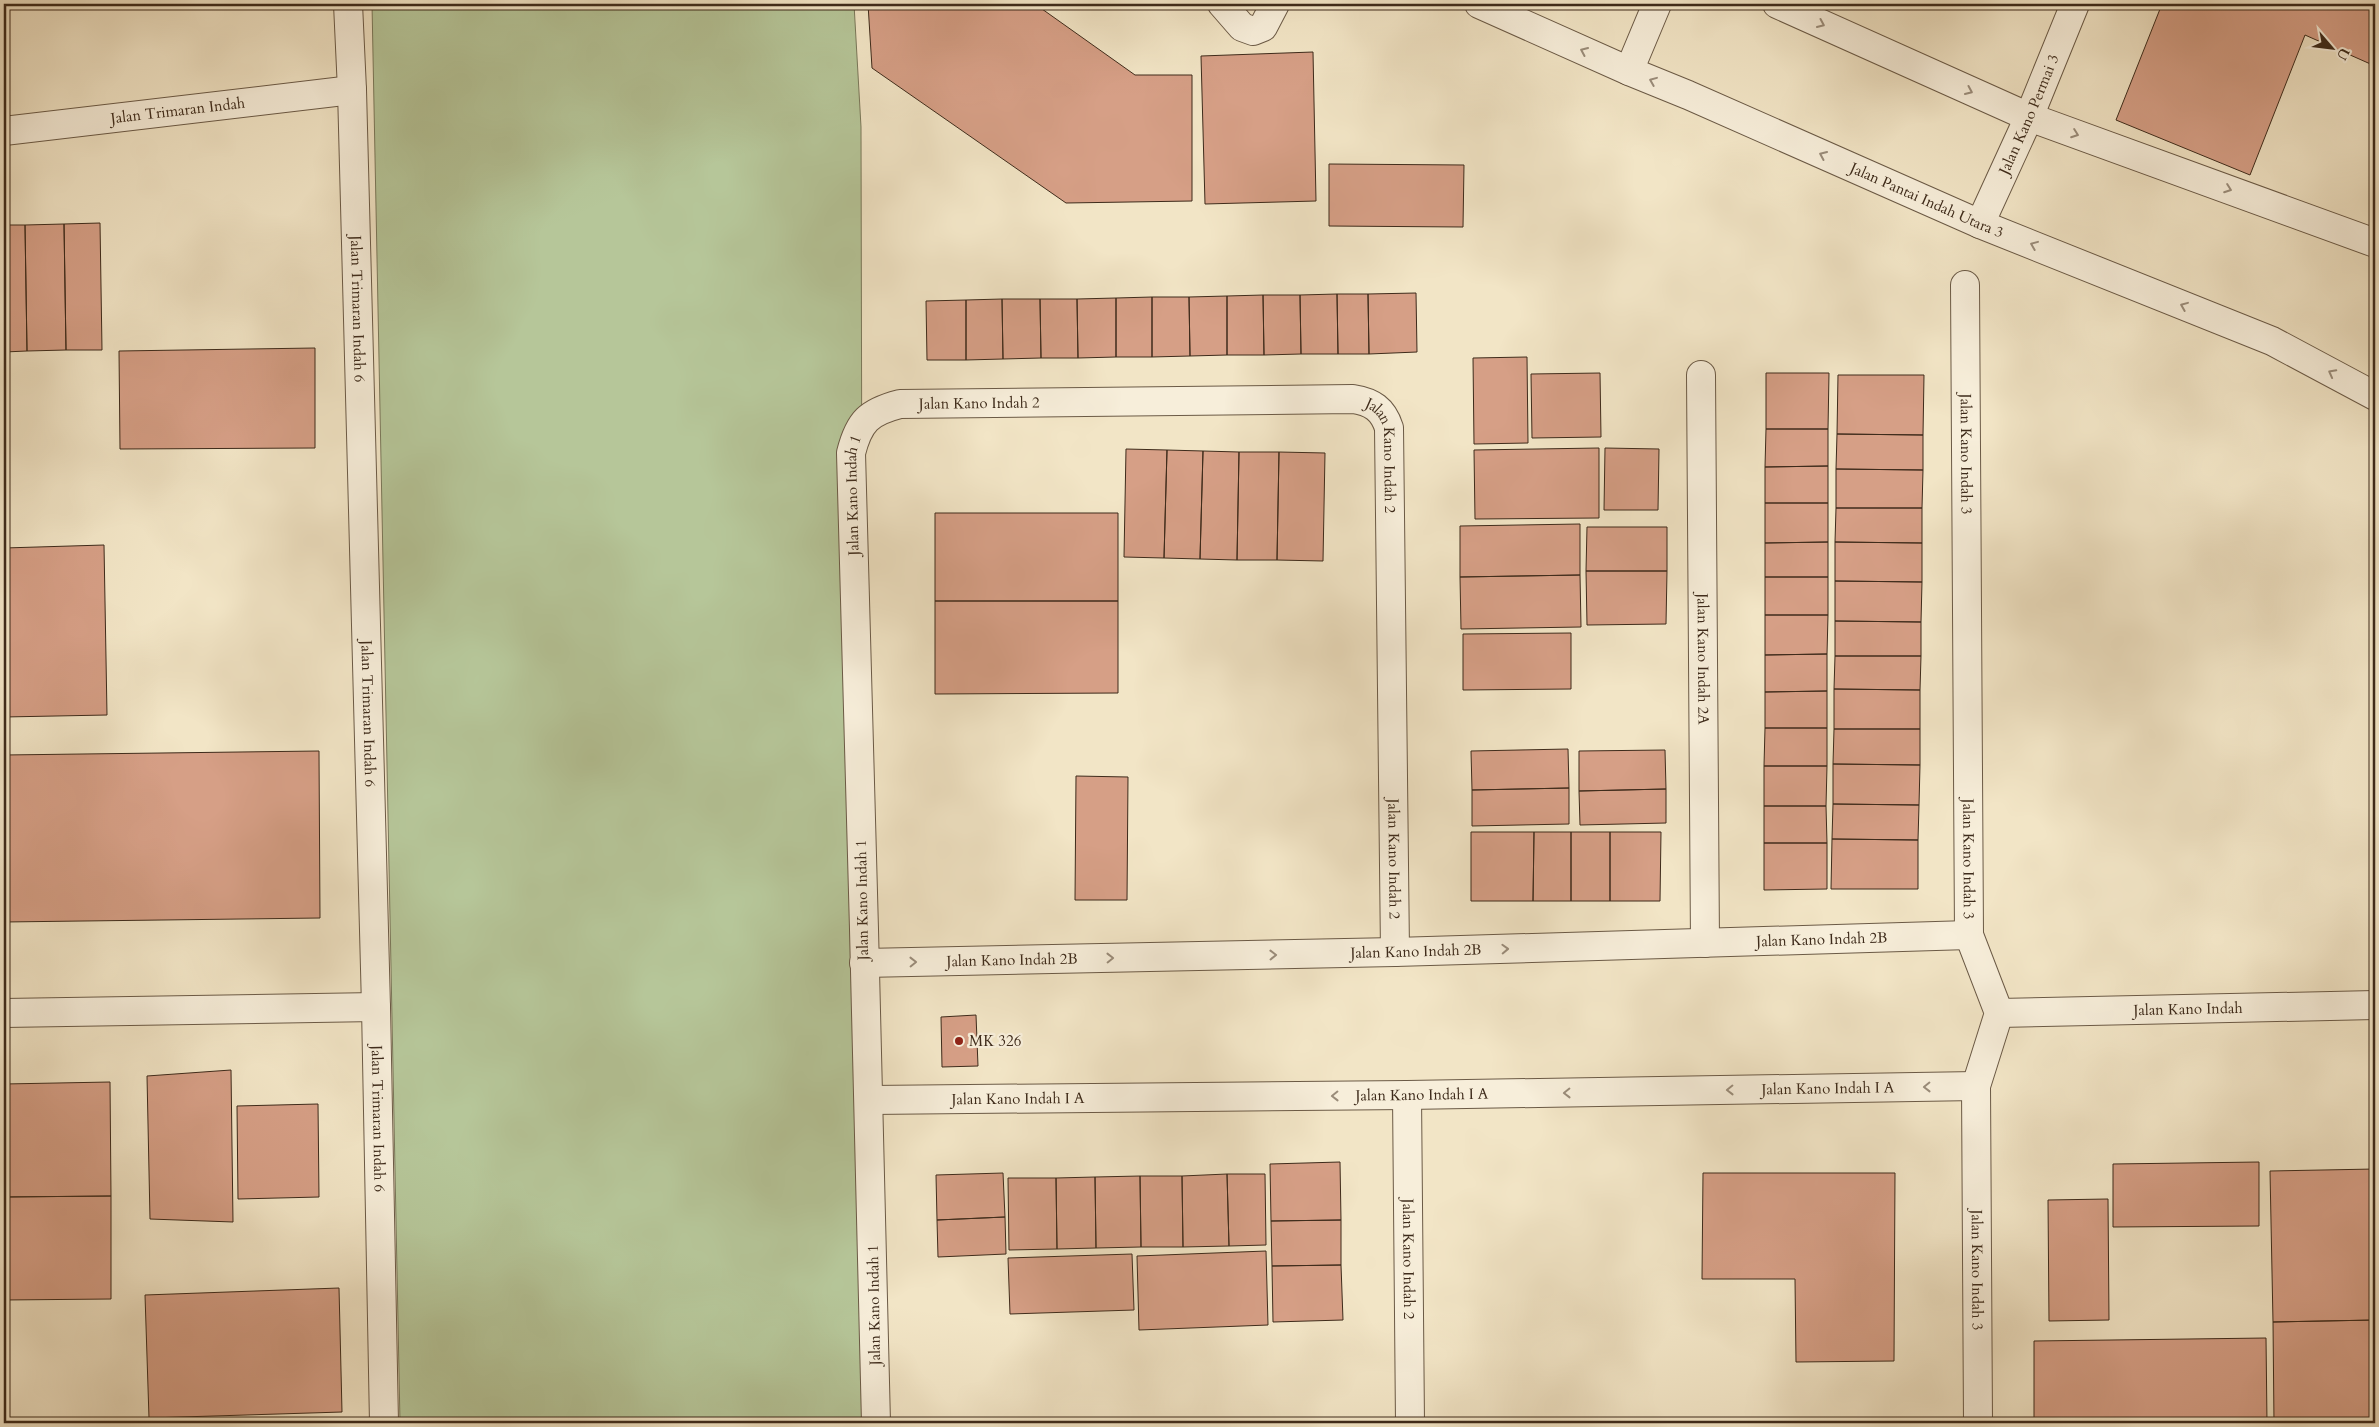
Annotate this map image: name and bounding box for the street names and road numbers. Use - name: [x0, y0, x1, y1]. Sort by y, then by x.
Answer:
- street label: Jalan Kano Permai 3: [1993, 51, 2063, 180]
- street label: Jalan Trimaran Indah: [107, 93, 247, 129]
- street label: Jalan Pantai Indah Utara 3: [1845, 157, 2006, 242]
- street label: Jalan Trimaran Indah 6: [346, 233, 370, 383]
- street label: Jalan Kano Indah 2: [917, 392, 1040, 414]
- street label: Jalan Kano Indah 2: [1361, 392, 1400, 514]
- street label: Jalan Kano Indah 3: [1956, 392, 1976, 514]
- street label: Jalan Kano Indah 1: [841, 432, 866, 558]
- street label: Jalan Kano Indah 2A: [1693, 591, 1713, 725]
- street label: Jalan Trimaran Indah 6: [356, 638, 380, 788]
- street label: Jalan Kano Indah 2: [1383, 796, 1405, 920]
- street label: Jalan Kano Indah 3: [1958, 797, 1979, 919]
- street label: Jalan Kano Indah 1: [851, 839, 873, 963]
- street label: Jalan Kano Indah 2B: [1754, 927, 1887, 951]
- street label: Jalan Kano Indah 2B: [1348, 939, 1482, 963]
- street label: Jalan Kano Indah 2B: [944, 949, 1078, 971]
- street label: Jalan Kano Indah: [2131, 998, 2243, 1020]
- street label: Jalan Trimaran Indah 6: [367, 1043, 390, 1193]
- street label: Jalan Kano Indah I A: [1759, 1077, 1895, 1099]
- street label: Jalan Kano Indah I A: [1353, 1084, 1489, 1105]
- street label: Jalan Kano Indah I A: [949, 1088, 1085, 1109]
- street label: Jalan Kano Indah 2: [1398, 1196, 1419, 1320]
- street label: Jalan Kano Indah 3: [1967, 1207, 1987, 1330]
- street label: Jalan Kano Indah 1: [863, 1244, 885, 1368]

